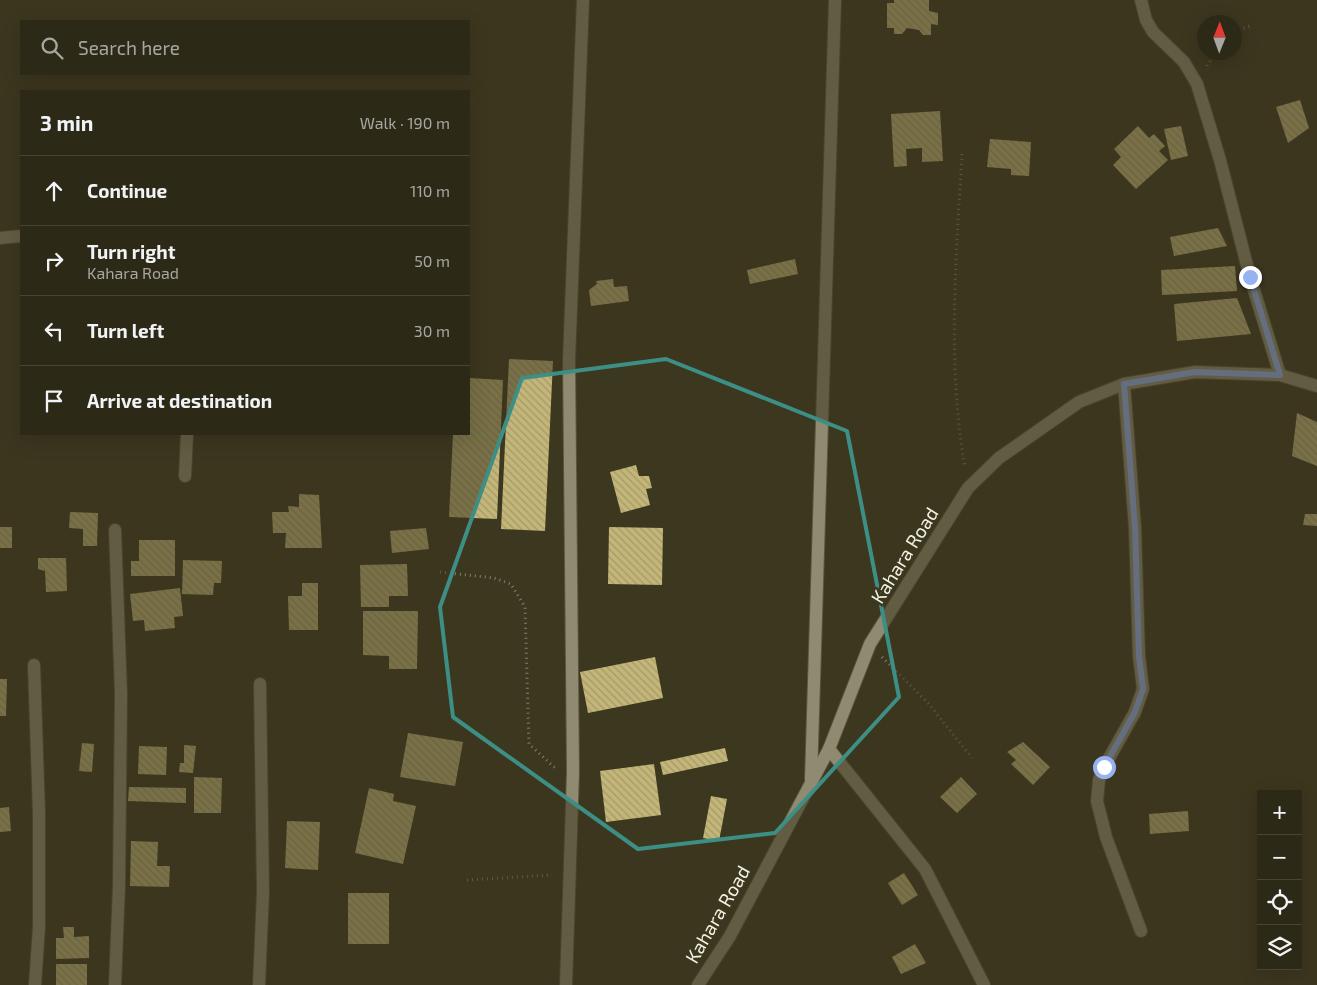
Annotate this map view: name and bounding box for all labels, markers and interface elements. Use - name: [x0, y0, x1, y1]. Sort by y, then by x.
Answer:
- north arrow: [1197, 15, 1242, 60]
- search box: [20, 20, 470, 75]
- icon: search: [38, 34, 66, 62]
- text: Search here: [78, 36, 180, 59]
- text: 3 min: [40, 110, 93, 135]
- text: Walk · 190 m: [360, 113, 450, 132]
- icon: ahead: [40, 177, 68, 205]
- text: Continue: [87, 179, 167, 202]
- text: 110 m: [410, 181, 450, 200]
- text: Turn right: [87, 240, 175, 263]
- icon: right: [40, 247, 68, 275]
- text: 50 m: [414, 251, 450, 270]
- text: Kahara Road: [87, 263, 179, 282]
- route end: [1239, 266, 1262, 289]
- icon: left: [40, 317, 68, 345]
- text: Turn left: [87, 319, 164, 342]
- text: 30 m: [414, 321, 450, 340]
- icon: arrive: [40, 387, 68, 415]
- text: Arrive at destination: [87, 389, 272, 412]
- street label: Kahara Road: [865, 503, 943, 607]
- route start: [1093, 756, 1116, 779]
- map controls: [1257, 790, 1302, 970]
- button: +: [1257, 790, 1302, 835]
- button: −: [1257, 835, 1302, 880]
- street label: Kahara Road: [680, 861, 754, 967]
- button: locate: [1257, 880, 1302, 925]
- button: layers: [1257, 925, 1302, 970]

